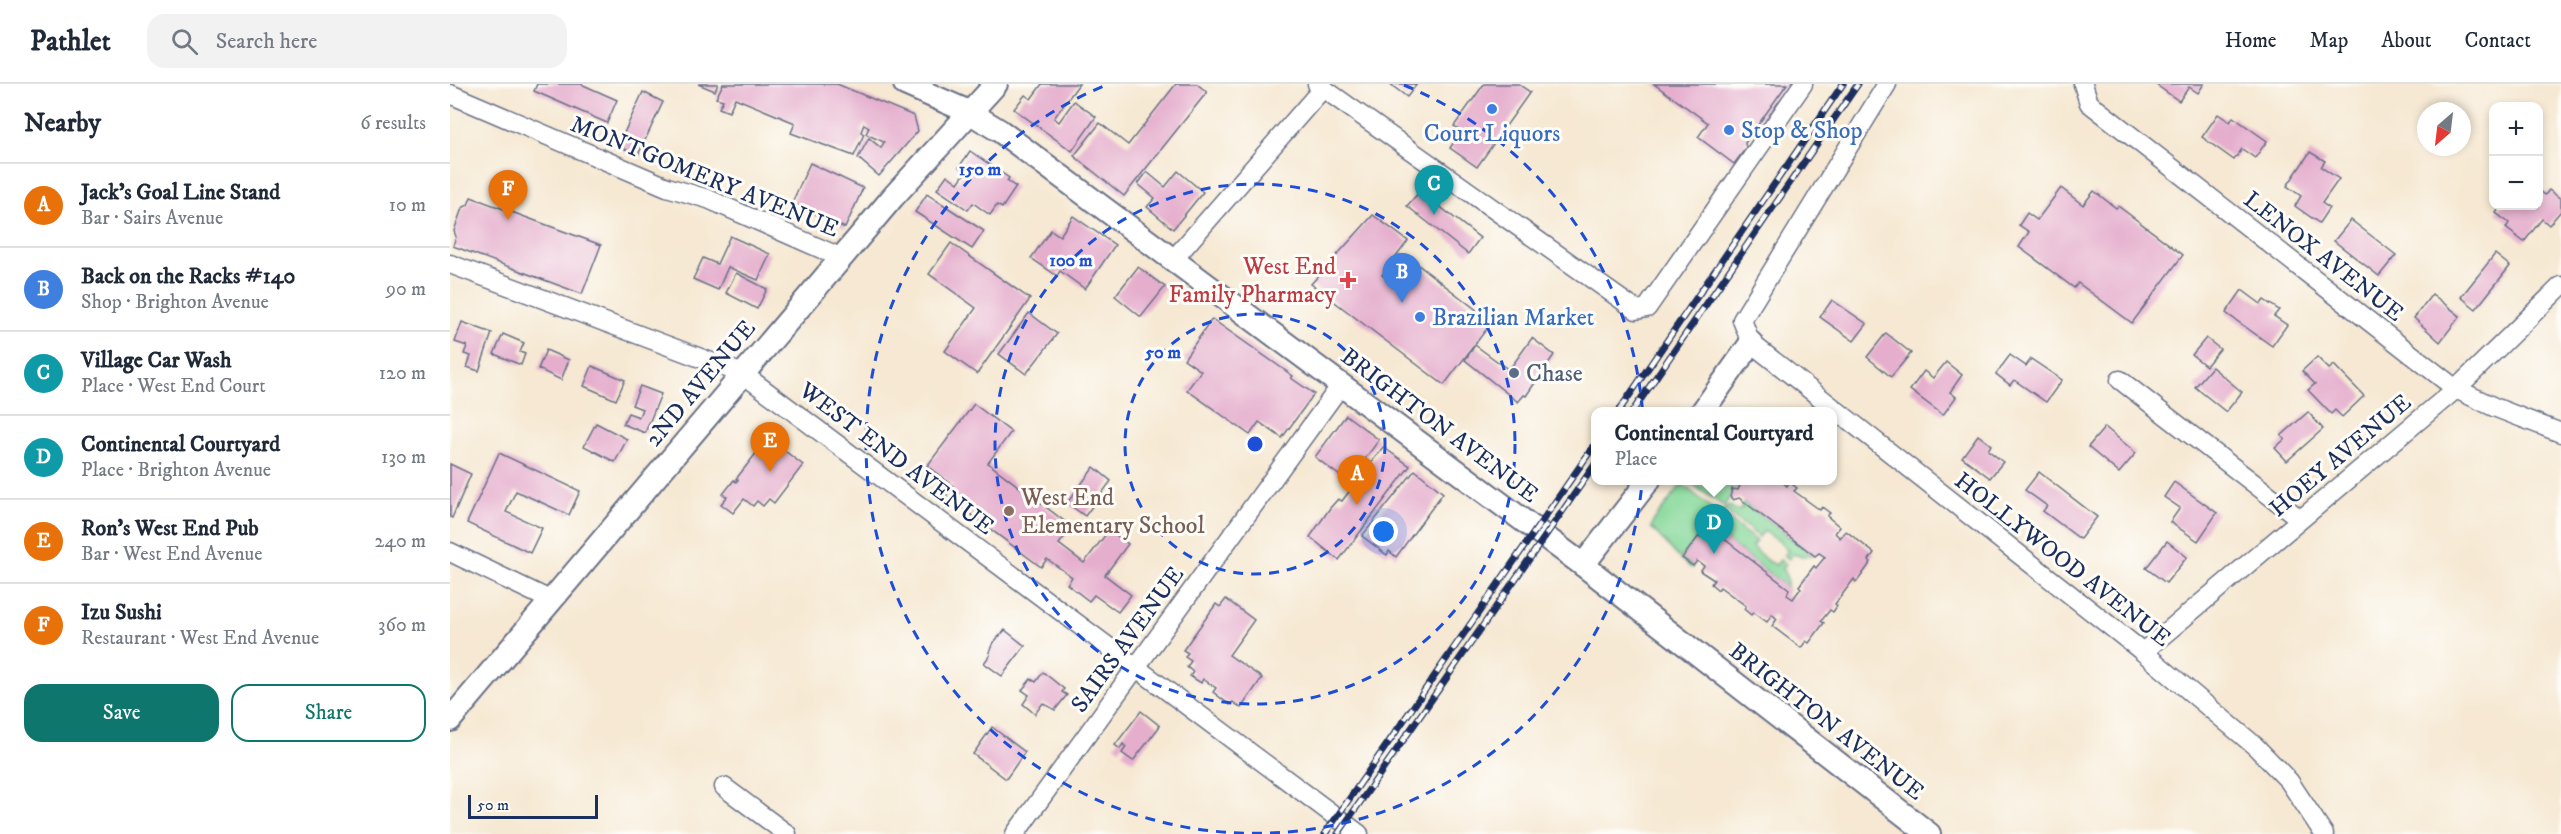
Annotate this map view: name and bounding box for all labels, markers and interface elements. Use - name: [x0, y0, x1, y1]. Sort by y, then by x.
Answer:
- search box: [147, 14, 567, 68]
- text: Pathlet: [30, 24, 111, 59]
- icon: search: [168, 25, 201, 58]
- text: Search here: [216, 28, 317, 55]
- text: Home: [2225, 28, 2277, 54]
- text: Map: [2310, 28, 2348, 54]
- text: About: [2381, 28, 2432, 54]
- text: Contact: [2465, 28, 2531, 54]
- marker: Court Liquors: [1485, 102, 1499, 116]
- north arrow: [2417, 102, 2471, 156]
- map controls: [2489, 102, 2543, 210]
- button: +: [2489, 102, 2543, 156]
- text: Nearby: [24, 107, 101, 140]
- street label: MONTGOMERY AVENUE: [566, 109, 843, 245]
- text: 6 results: [360, 111, 426, 136]
- place label: Stop & Shop: [1741, 116, 1863, 146]
- place label: Court Liquors: [1424, 119, 1560, 149]
- marker: Stop & Shop: [1722, 123, 1736, 137]
- button: −: [2489, 156, 2543, 210]
- text: 150 m: [959, 159, 1002, 181]
- pin: C: [1414, 166, 1454, 215]
- pin: F: [488, 170, 528, 220]
- text: Jack's Goal Line Stand: [81, 179, 280, 206]
- street label: LENOX AVENUE: [2237, 185, 2409, 329]
- text: A: [37, 193, 50, 218]
- text: 10 m: [389, 193, 426, 218]
- text: Bar · Sairs Avenue: [81, 206, 223, 231]
- text: 100 m: [1049, 250, 1093, 272]
- place label: West End Family Pharmacy: [1169, 252, 1337, 310]
- pin: B: [1382, 254, 1422, 303]
- text: Back on the Racks #140: [81, 263, 295, 290]
- marker: West End Family Pharmacy: [1341, 273, 1355, 287]
- text: B: [37, 277, 50, 302]
- text: 90 m: [386, 277, 426, 302]
- text: Shop · Brighton Avenue: [81, 290, 269, 315]
- place label: Brazilian Market: [1432, 303, 1595, 333]
- marker: Brazilian Market: [1413, 310, 1427, 324]
- street label: 2ND AVENUE: [639, 314, 763, 453]
- street label: BRIGHTON AVENUE: [1336, 341, 1544, 509]
- text: 50 m: [1144, 342, 1181, 364]
- text: Village Car Wash: [81, 347, 231, 374]
- place label: Chase: [1526, 359, 1583, 389]
- text: C: [37, 361, 50, 386]
- text: 120 m: [379, 361, 426, 386]
- marker: Chase: [1507, 366, 1521, 380]
- text: Place · West End Court: [81, 374, 266, 399]
- street label: WEST END AVENUE: [792, 375, 1000, 542]
- street label: HOEY AVENUE: [2264, 388, 2418, 524]
- popup: [1591, 407, 1837, 485]
- text: Continental Courtyard: [1614, 420, 1814, 447]
- pin: E: [750, 422, 790, 472]
- text: Continental Courtyard: [81, 431, 280, 458]
- centre of rings: [1245, 434, 1265, 454]
- text: D: [36, 445, 51, 470]
- text: 130 m: [381, 445, 426, 470]
- text: Place: [1614, 447, 1657, 472]
- pin: A: [1338, 456, 1376, 505]
- text: Place · Brighton Avenue: [81, 458, 271, 483]
- street label: HOLLYWOOD AVENUE: [1948, 466, 2177, 654]
- place label: West End Elementary School: [1020, 483, 1205, 541]
- marker: West End Elementary School: [1002, 504, 1016, 518]
- pin: D: [1694, 504, 1734, 554]
- text: Ron's West End Pub: [81, 515, 259, 542]
- your location: [1369, 517, 1398, 546]
- text: E: [36, 529, 51, 554]
- text: 240 m: [375, 529, 426, 554]
- text: Bar · West End Avenue: [81, 542, 262, 567]
- street label: SAIRS AVENUE: [1065, 561, 1191, 719]
- text: Izu Sushi: [81, 599, 162, 626]
- text: F: [37, 613, 50, 638]
- text: 360 m: [378, 613, 426, 638]
- text: Restaurant · West End Avenue: [81, 626, 319, 651]
- street label: BRIGHTON AVENUE: [1723, 636, 1930, 807]
- button: Save: [24, 684, 219, 742]
- button: Share: [231, 684, 426, 742]
- scale bar: [468, 792, 598, 820]
- text: 50 m: [477, 795, 509, 815]

